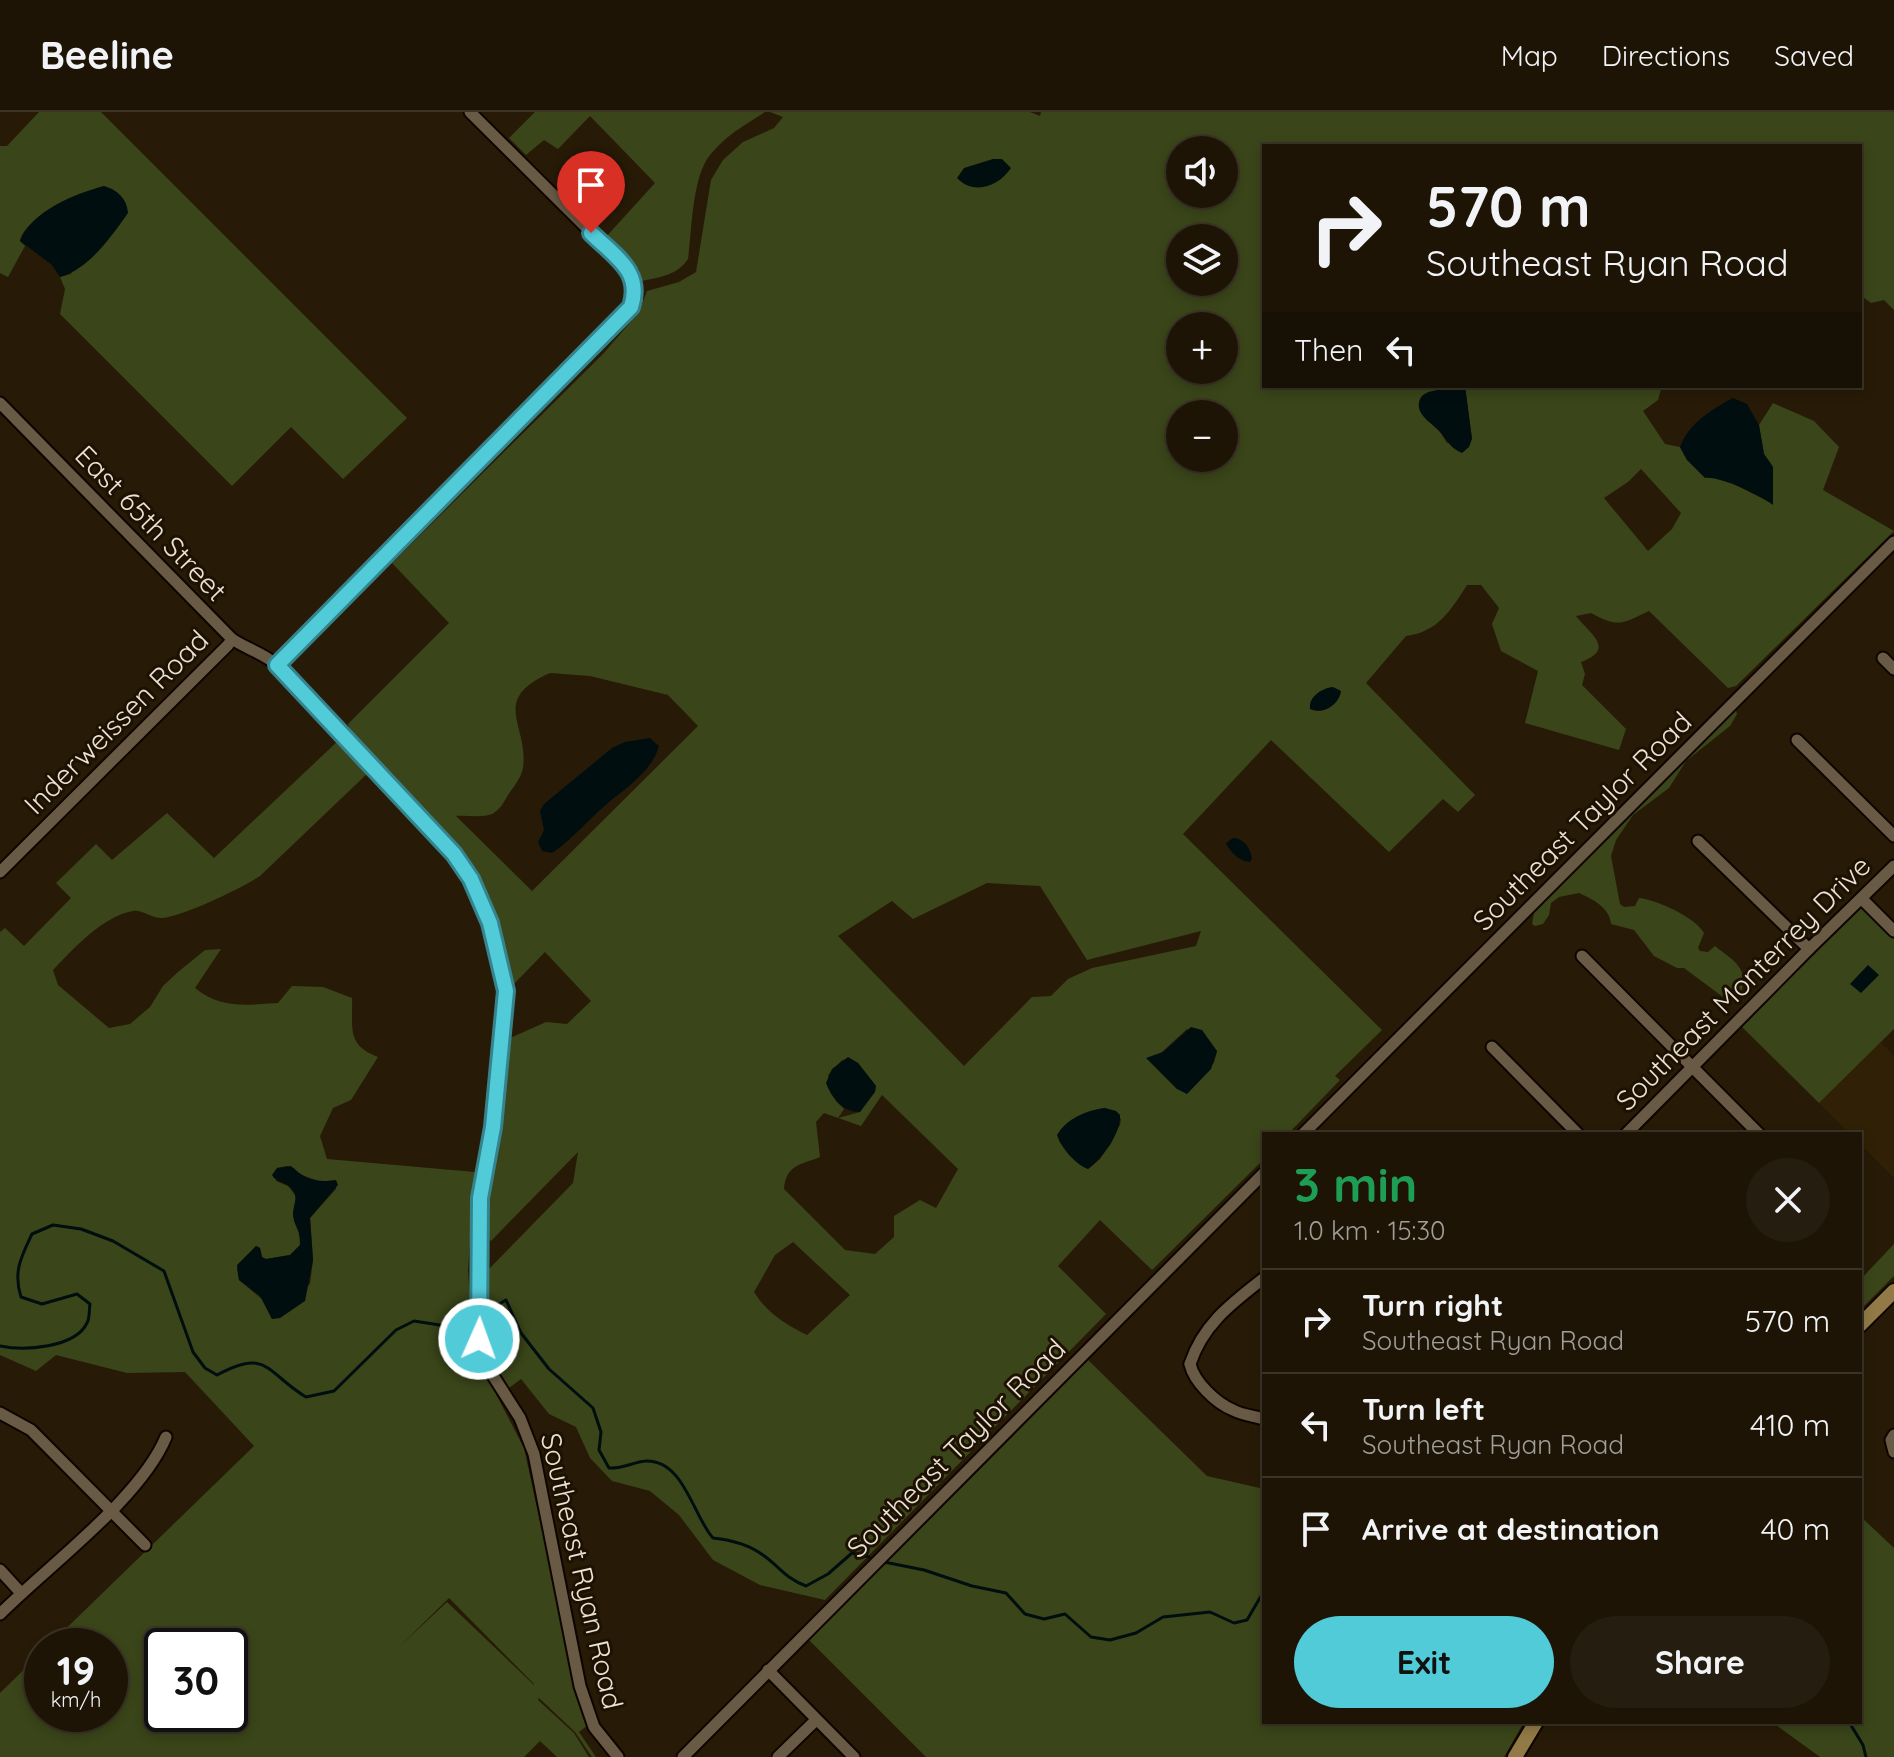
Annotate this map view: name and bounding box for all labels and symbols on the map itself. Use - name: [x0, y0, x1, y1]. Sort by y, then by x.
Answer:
- pin: [557, 151, 625, 233]
- street label: East 65th Street: [68, 437, 234, 608]
- street label: Inderweissen Road: [16, 622, 215, 821]
- street label: Southeast Taylor Road: [1465, 704, 1698, 937]
- street label: Southeast Monterrey Drive: [1608, 848, 1877, 1117]
- position arrow: [437, 1297, 521, 1381]
- street label: Southeast Taylor Road: [839, 1331, 1072, 1564]
- street label: Southeast Ryan Road: [534, 1430, 631, 1712]
- speed limit sign: 30: [144, 1628, 248, 1732]

